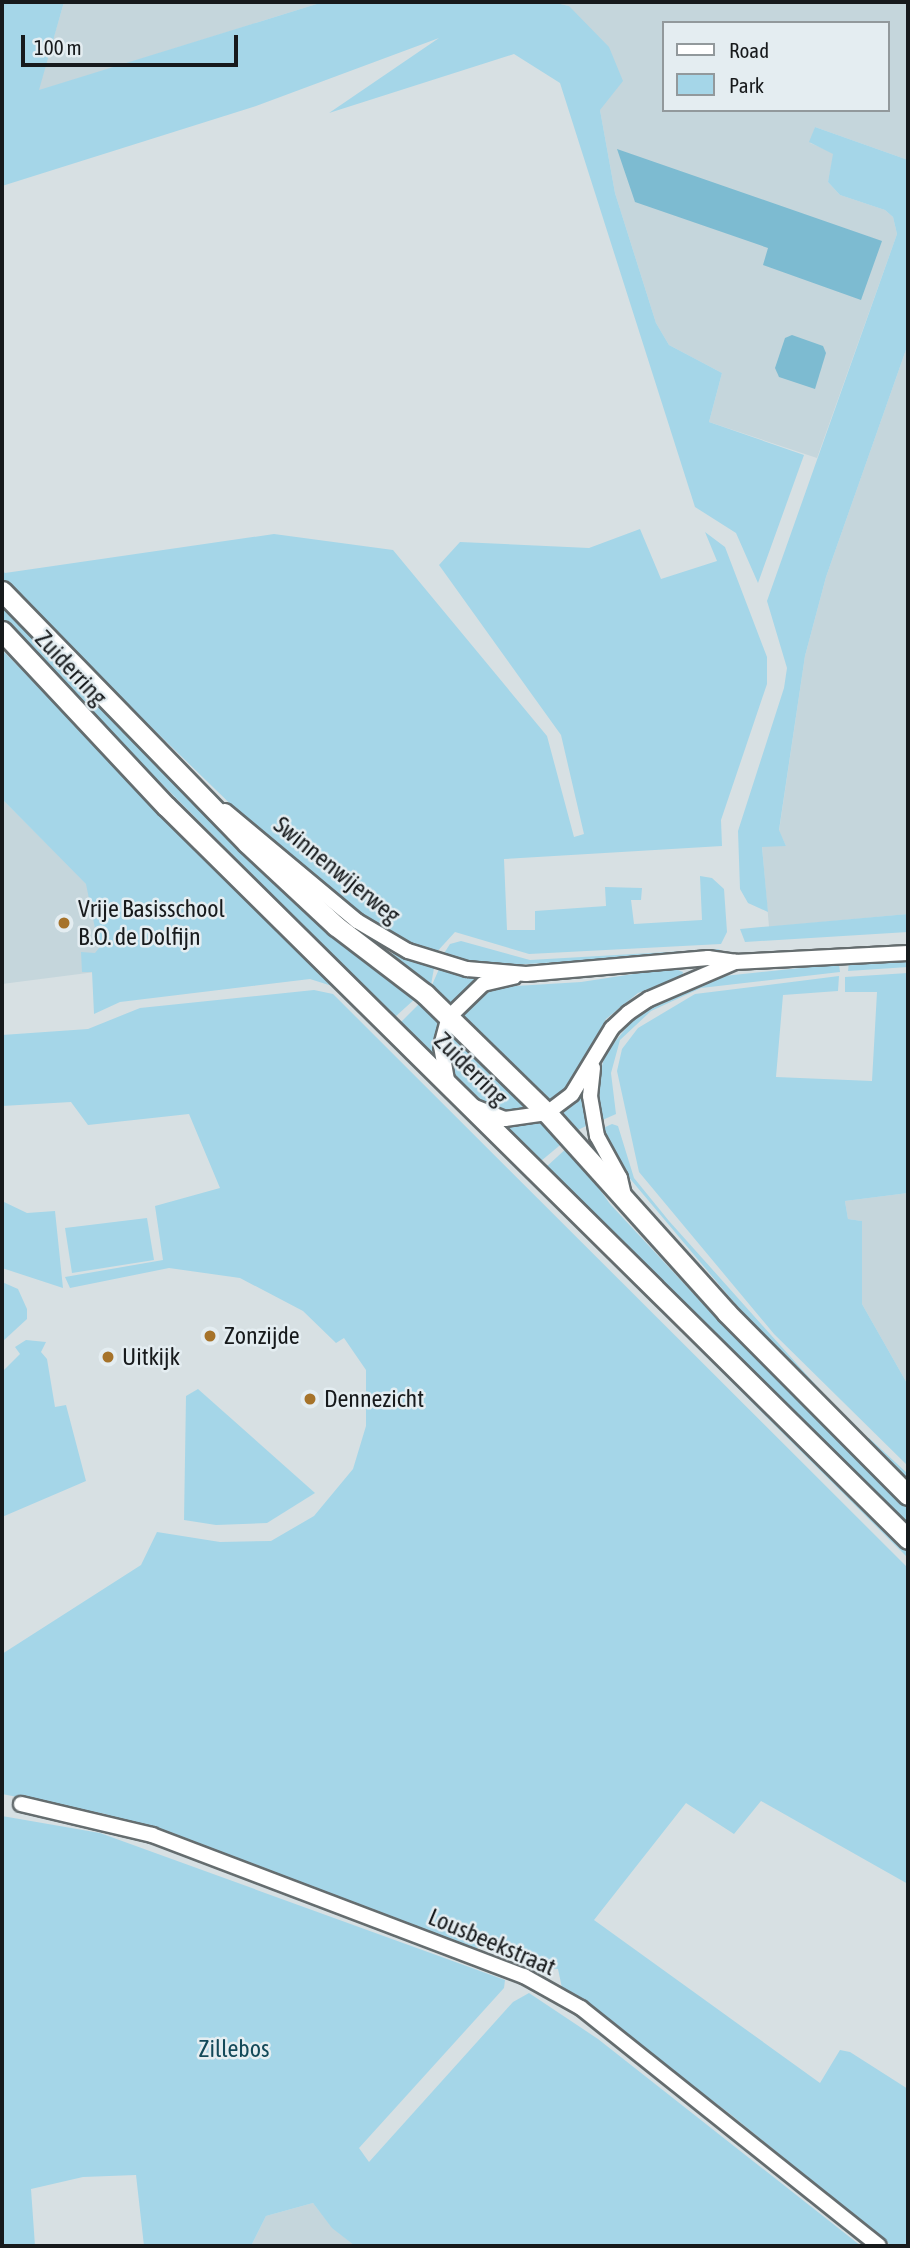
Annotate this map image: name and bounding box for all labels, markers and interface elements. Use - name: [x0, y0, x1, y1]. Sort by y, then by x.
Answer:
- scale bar: [24, 21, 242, 65]
- legend: [662, 21, 889, 112]
- text: 100 m: [34, 35, 82, 59]
- text: Road: [729, 38, 769, 62]
- text: Park: [729, 73, 764, 97]
- street label: Zuiderring: [29, 625, 113, 711]
- street label: Swinnenwijerweg: [268, 810, 406, 930]
- place label: Vrije Basisschool B.O. de Dolfijn: [78, 895, 225, 951]
- marker: Vrije Basisschool B.O. de Dolfijn: [56, 915, 72, 931]
- street label: Zuiderring: [428, 1026, 514, 1112]
- place label: Zonzijde: [224, 1322, 300, 1350]
- marker: Zonzijde: [202, 1328, 218, 1344]
- place label: Uitkijk: [122, 1343, 180, 1371]
- marker: Uitkijk: [100, 1349, 116, 1365]
- place label: Dennezicht: [324, 1385, 424, 1413]
- marker: Dennezicht: [302, 1391, 318, 1407]
- street label: Lousbeekstraat: [424, 1902, 560, 1982]
- park label: Zillebos: [199, 2035, 269, 2063]

